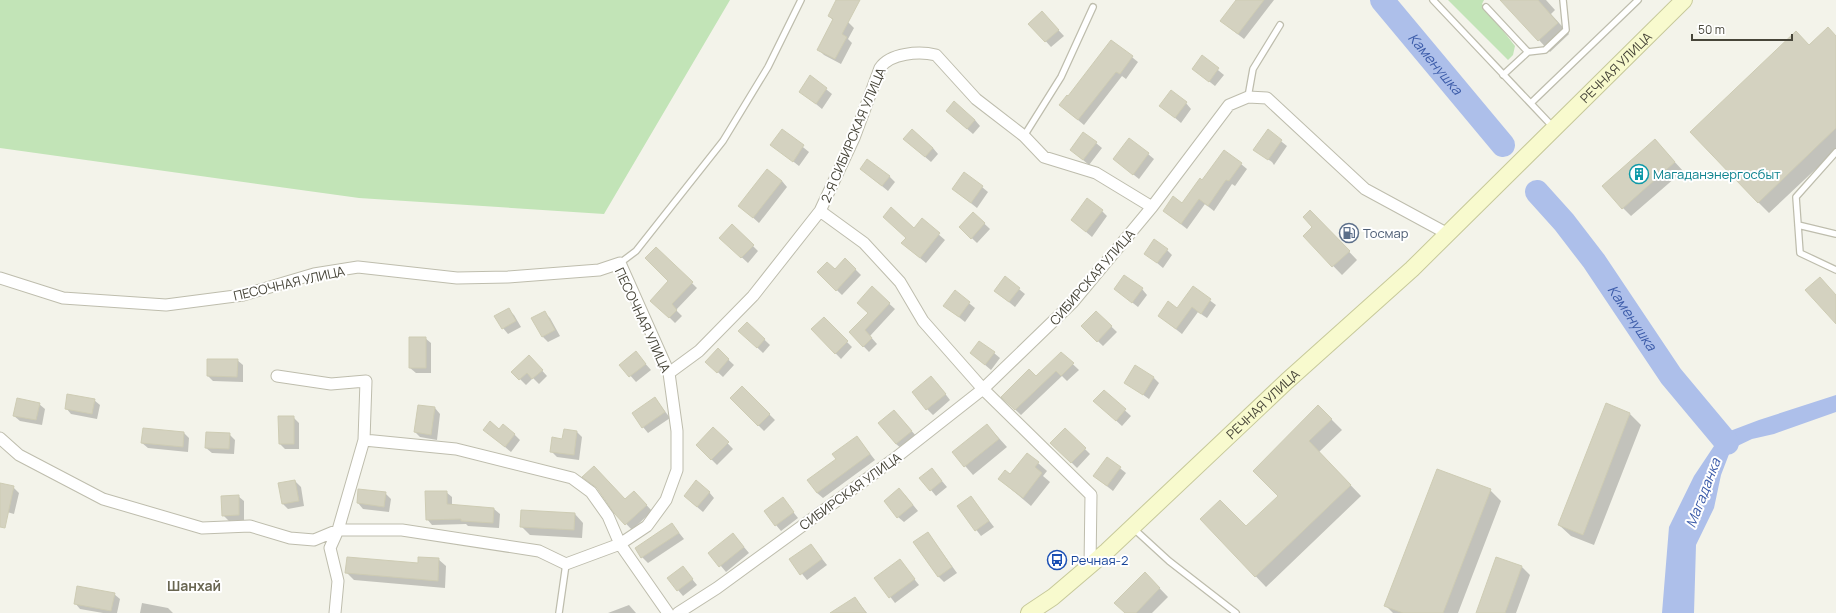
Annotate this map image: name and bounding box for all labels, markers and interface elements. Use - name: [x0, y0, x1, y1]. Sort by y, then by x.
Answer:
- scale bar: [1692, 16, 1792, 42]
- text: 50 m: [1698, 21, 1725, 38]
- street label: РЕЧНАЯ УЛИЦА: [1576, 28, 1656, 107]
- water label: Каменушка: [1404, 29, 1468, 99]
- street label: 2-Я СИБИРСКАЯ УЛИЦА: [816, 65, 890, 205]
- building icon: Магаданэнергосбыт: [1628, 163, 1650, 185]
- place label: Магаданэнергосбыт: [1653, 165, 1781, 183]
- fuel station icon: Тосмар: [1338, 222, 1360, 244]
- place label: Тосмар: [1363, 224, 1409, 242]
- street label: СИБИРСКАЯ УЛИЦА: [1045, 225, 1139, 329]
- street label: ПЕСОЧНАЯ УЛИЦА: [232, 261, 346, 305]
- street label: ПЕСОЧНАЯ УЛИЦА: [611, 265, 675, 375]
- water label: Каменушка: [1604, 281, 1662, 355]
- street label: РЕЧНАЯ УЛИЦА: [1222, 365, 1303, 443]
- street label: СИБИРСКАЯ УЛИЦА: [796, 448, 904, 534]
- water label: Магаданка: [1681, 454, 1725, 530]
- bus stop icon: Речная-2: [1046, 549, 1068, 571]
- place label: Речная-2: [1071, 551, 1128, 569]
- district label: Шанхай: [167, 576, 221, 595]

